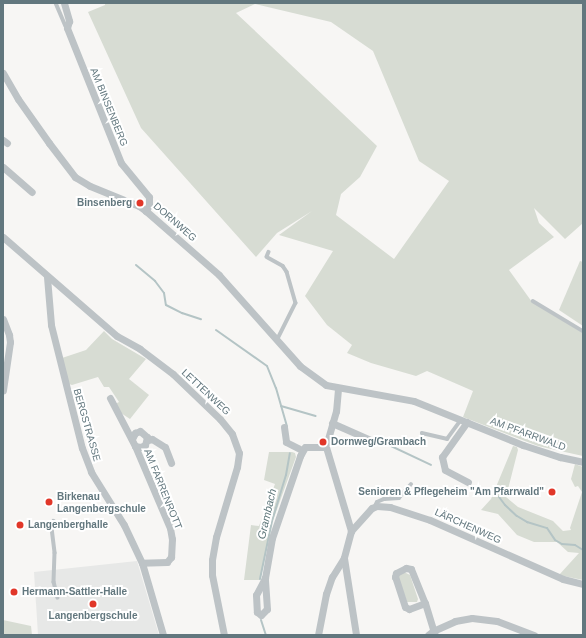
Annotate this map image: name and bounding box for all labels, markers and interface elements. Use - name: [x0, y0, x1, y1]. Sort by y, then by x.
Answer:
- street label: AM BINSENBERG: [88, 66, 130, 148]
- place label: Binsenberg: [77, 197, 132, 209]
- marker: Binsenberg: [135, 198, 145, 208]
- street label: DORNWEG: [151, 200, 199, 244]
- street label: LETTENWEG: [179, 366, 233, 418]
- street label: BERGSTRASSE: [71, 387, 103, 463]
- street label: AM PFARRWALD: [489, 415, 567, 453]
- place label: Dornweg/Grambach: [331, 436, 426, 448]
- marker: Dornweg/Grambach: [318, 437, 328, 447]
- street label: AM FARRENROTT: [141, 447, 185, 531]
- place label: Senioren & Pflegeheim "Am Pfarrwald": [358, 486, 544, 498]
- water label: Grambach: [255, 487, 279, 541]
- marker: Senioren & Pflegeheim "Am Pfarrwald": [547, 487, 557, 497]
- place label: Birkenau Langenbergschule: [57, 490, 146, 514]
- marker: Birkenau Langenbergschule: [44, 497, 54, 507]
- street label: LÄRCHENWEG: [433, 506, 503, 546]
- place label: Langenberghalle: [28, 519, 108, 531]
- marker: Langenberghalle: [15, 520, 25, 530]
- place label: Hermann-Sattler-Halle: [22, 586, 127, 598]
- marker: Hermann-Sattler-Halle: [9, 587, 19, 597]
- marker: Langenbergschule: [88, 599, 98, 609]
- place label: Langenbergschule: [49, 610, 137, 622]

